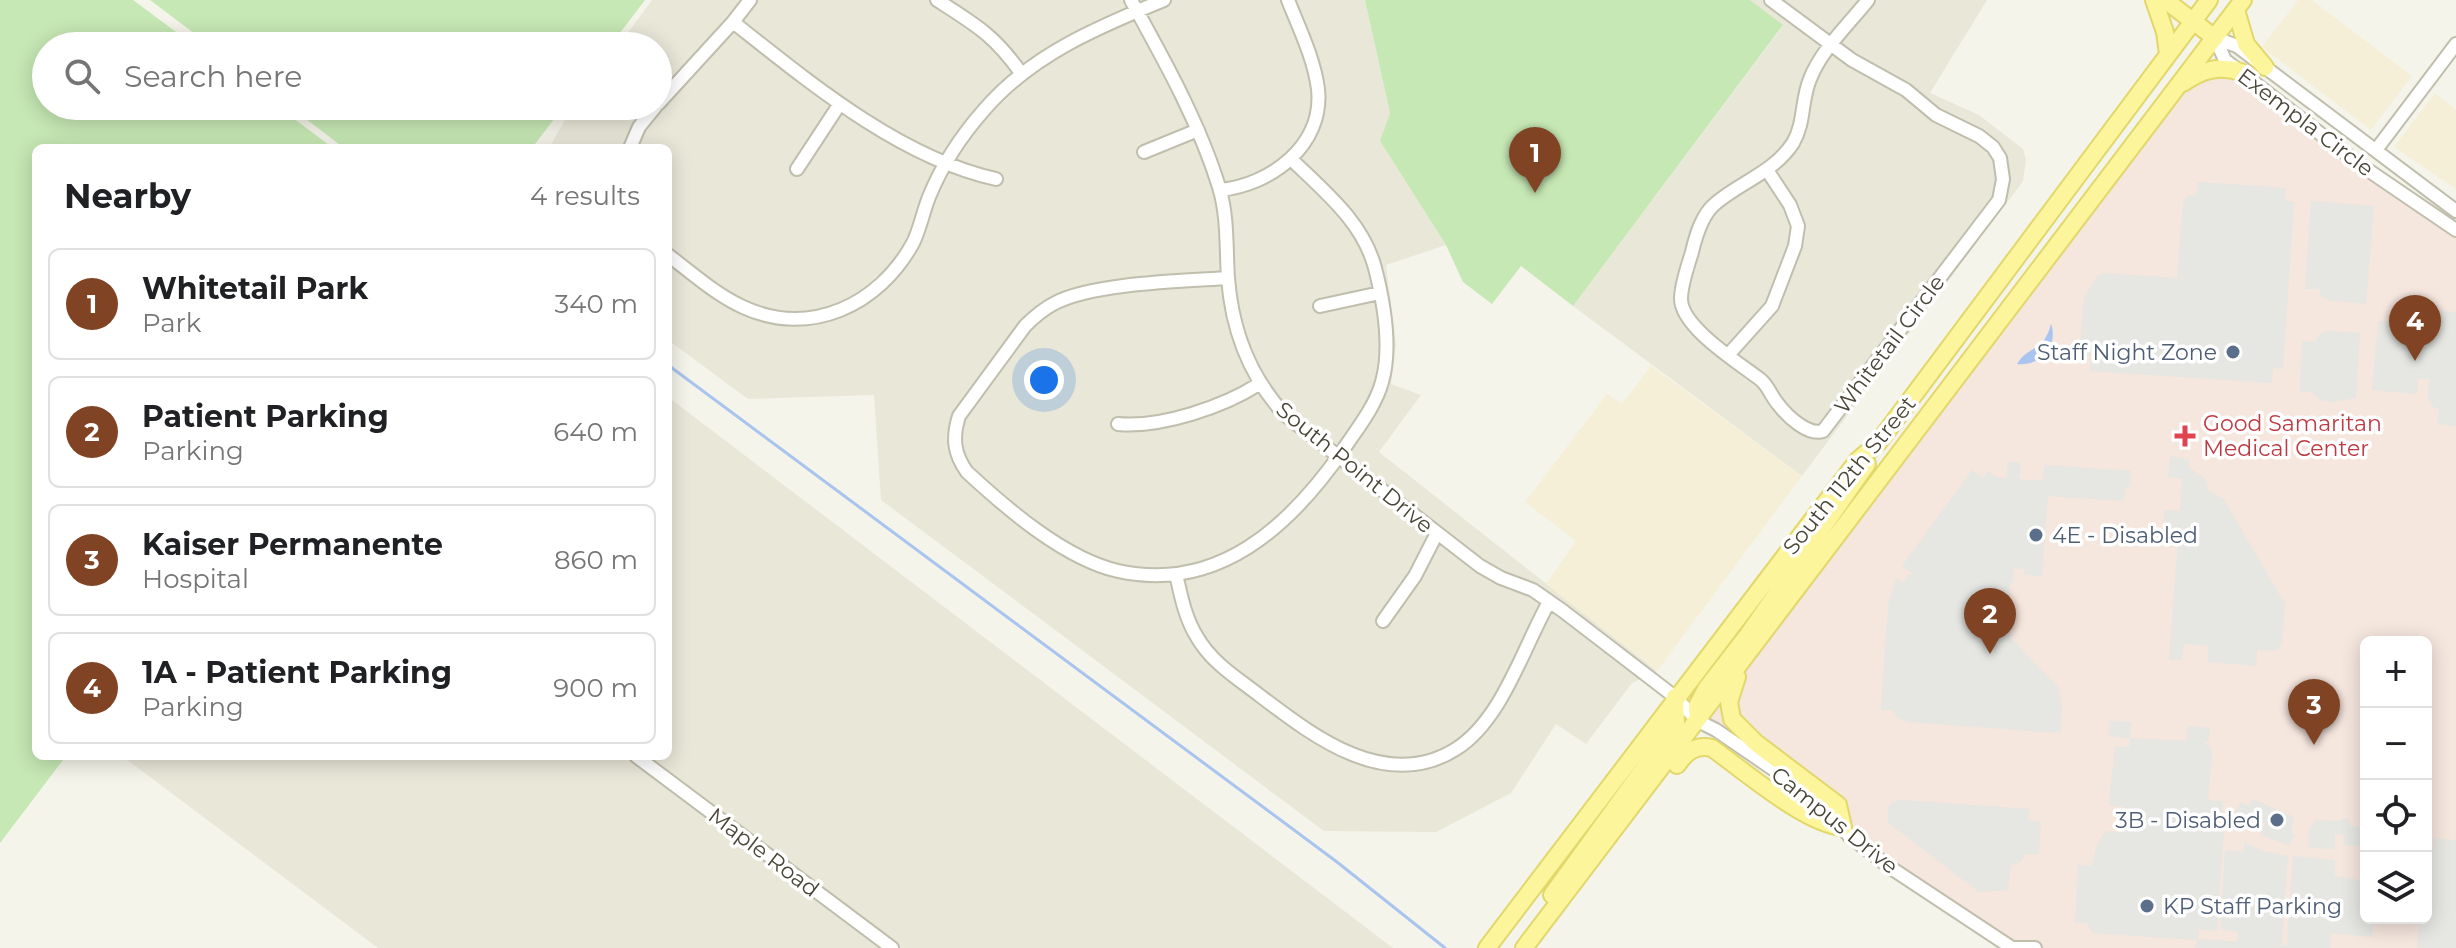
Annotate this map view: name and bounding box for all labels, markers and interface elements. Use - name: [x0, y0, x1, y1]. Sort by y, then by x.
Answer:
- search box: [32, 32, 672, 120]
- icon: search: [60, 54, 104, 98]
- text: Search here: [124, 58, 302, 95]
- street label: Exempla Circle: [2232, 62, 2379, 182]
- pin: 1: [1509, 127, 1561, 193]
- text: Nearby: [64, 175, 191, 217]
- text: 4 results: [530, 180, 640, 212]
- street label: Whitetail Circle: [1828, 269, 1950, 419]
- text: Whitetail Park: [142, 270, 368, 307]
- text: 1: [87, 288, 97, 320]
- text: 340 m: [555, 288, 638, 320]
- pin: 4: [2389, 295, 2441, 361]
- text: Park: [142, 307, 201, 339]
- place label: Staff Night Zone: [2037, 339, 2217, 366]
- marker: Staff Night Zone: [2224, 343, 2242, 361]
- your location: [1024, 360, 1064, 400]
- street label: South 112th Street: [1777, 391, 1922, 560]
- street label: South Point Drive: [1271, 396, 1439, 539]
- text: Patient Parking: [142, 398, 389, 435]
- place label: Good Samaritan Medical Center: [2203, 410, 2382, 462]
- text: 2: [84, 416, 100, 448]
- text: 640 m: [553, 416, 638, 448]
- marker: Good Samaritan Medical Center: [2174, 425, 2196, 447]
- text: Parking: [142, 435, 244, 467]
- place label: 4E - Disabled: [2052, 522, 2198, 549]
- text: Kaiser Permanente: [142, 526, 443, 563]
- marker: 4E - Disabled: [2027, 526, 2045, 544]
- text: 3: [84, 544, 100, 576]
- text: 860 m: [554, 544, 638, 576]
- text: Hospital: [142, 563, 249, 595]
- pin: 2: [1964, 588, 2016, 654]
- map controls: [2360, 636, 2432, 924]
- button: +: [2360, 636, 2432, 708]
- text: 1A - Patient Parking: [142, 654, 452, 691]
- text: 4: [83, 672, 101, 704]
- text: 900 m: [553, 672, 638, 704]
- pin: 3: [2288, 679, 2340, 745]
- text: Parking: [142, 691, 244, 723]
- button: −: [2360, 708, 2432, 780]
- street label: Campus Drive: [1766, 761, 1904, 880]
- button: locate: [2360, 780, 2432, 852]
- street label: Maple Road: [703, 802, 824, 903]
- place label: 3B - Disabled: [2115, 807, 2261, 834]
- marker: 3B - Disabled: [2268, 811, 2286, 829]
- button: layers: [2360, 852, 2432, 924]
- place label: KP Staff Parking: [2163, 893, 2342, 920]
- marker: KP Staff Parking: [2138, 897, 2156, 915]

